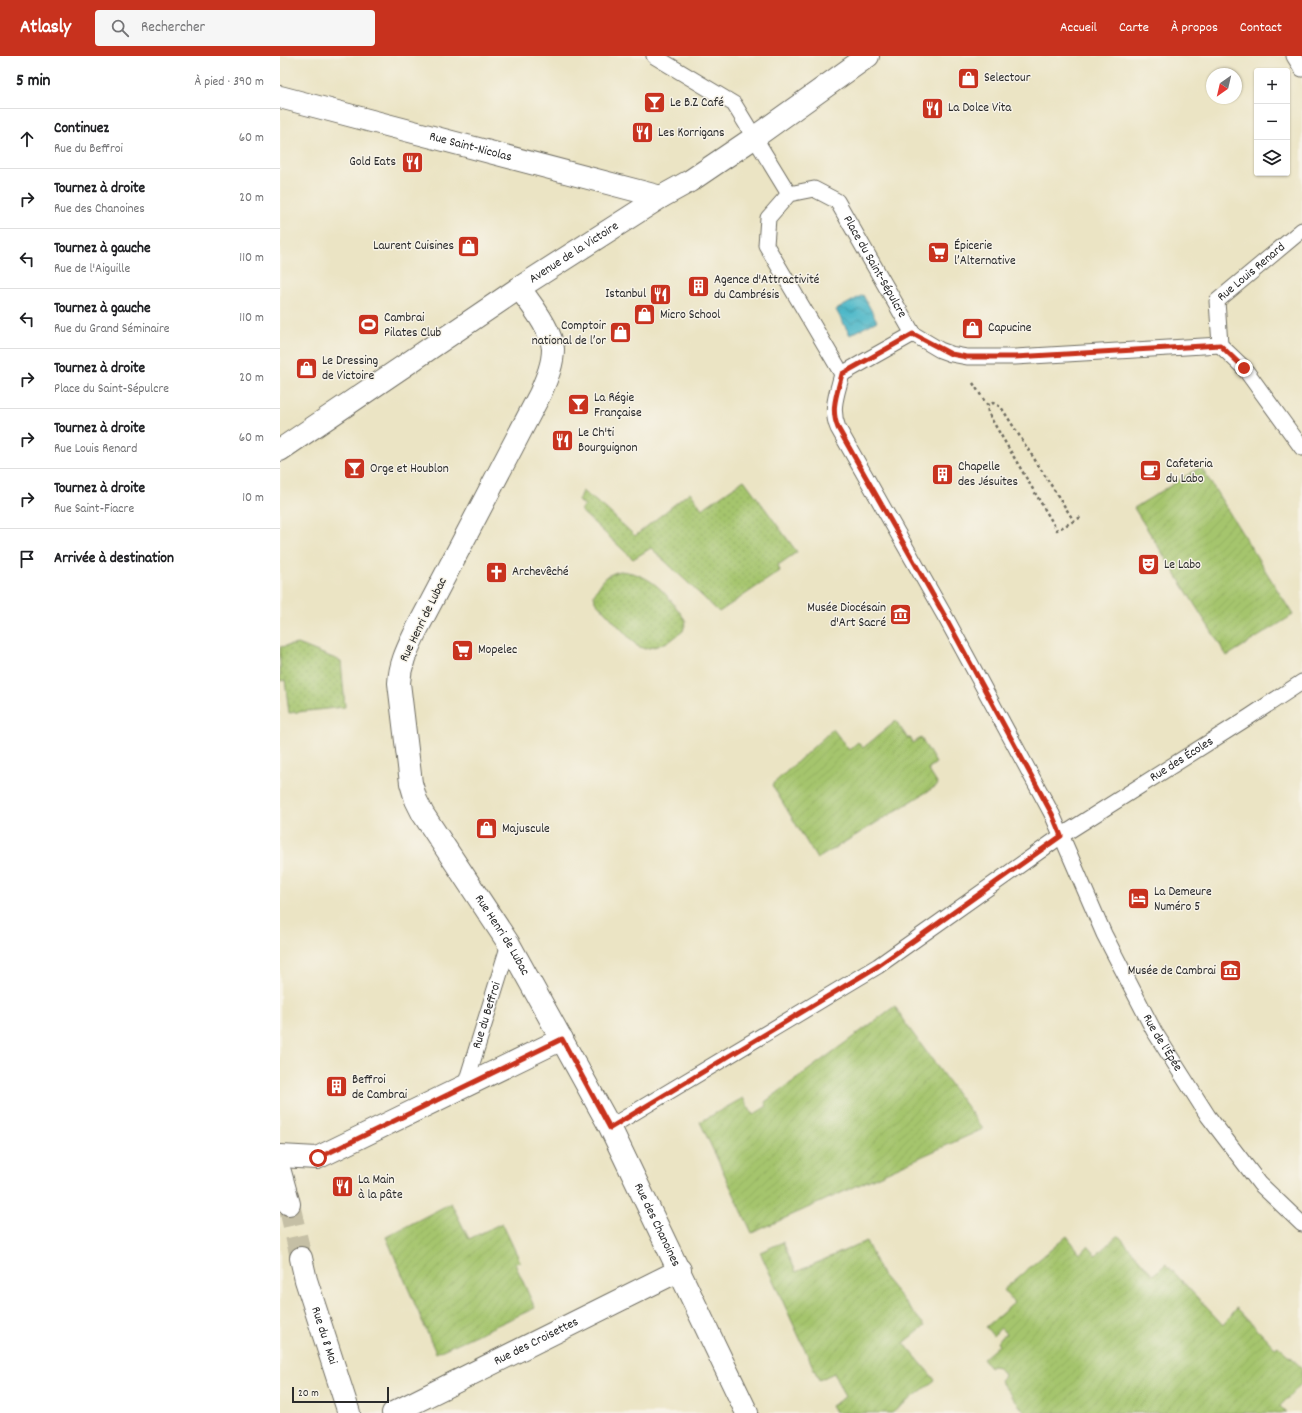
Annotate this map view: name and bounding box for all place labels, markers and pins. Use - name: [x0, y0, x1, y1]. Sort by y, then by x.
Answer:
- shop icon: Selectour: [955, 65, 981, 91]
- place label: Selectour: [984, 69, 1031, 88]
- bar icon: Le B.Z Café: [642, 90, 668, 116]
- place label: Le B.Z Café: [670, 94, 724, 113]
- restaurant icon: La Dolce Vita: [919, 95, 945, 121]
- place label: La Dolce Vita: [948, 99, 1012, 118]
- restaurant icon: Les Korrigans: [629, 120, 655, 146]
- place label: Les Korrigans: [658, 124, 725, 143]
- restaurant icon: Gold Eats: [399, 149, 425, 175]
- place label: Gold Eats: [349, 153, 396, 172]
- shop icon: Laurent Cuisines: [456, 233, 482, 259]
- place label: Laurent Cuisines: [373, 237, 454, 256]
- place label: Épicerie l’Alternative: [954, 237, 1016, 271]
- supermarket icon: Épicerie l’Alternative: [926, 240, 952, 266]
- place label: Agence d'Attractivité du Cambrésis: [714, 271, 820, 305]
- building icon: Agence d'Attractivité du Cambrésis: [685, 274, 711, 300]
- restaurant icon: Istanbul: [648, 281, 674, 307]
- place label: Istanbul: [605, 285, 646, 304]
- shop icon: Micro School: [632, 302, 658, 328]
- place label: Micro School: [660, 306, 720, 325]
- place label: Cambrai Pilates Club: [384, 309, 442, 343]
- sports icon: Cambrai Pilates Club: [355, 312, 381, 338]
- shop icon: Capucine: [959, 315, 985, 341]
- place label: Comptoir national de l’or: [532, 317, 606, 351]
- place label: Capucine: [988, 319, 1032, 338]
- shop icon: Comptoir national de l’or: [608, 320, 634, 346]
- place label: Le Dressing de Victoire: [322, 352, 379, 386]
- shop icon: Le Dressing de Victoire: [293, 355, 319, 381]
- place label: La Régie Française: [594, 389, 642, 423]
- bar icon: La Régie Française: [565, 392, 591, 418]
- place label: Le Ch'ti Bourguignon: [578, 424, 638, 458]
- restaurant icon: Le Ch'ti Bourguignon: [550, 427, 576, 453]
- place label: Cafeteria du Labo: [1166, 455, 1214, 489]
- bar icon: Orge et Houblon: [342, 456, 368, 482]
- place label: Chapelle des Jésuites: [958, 458, 1018, 492]
- cafe icon: Cafeteria du Labo: [1137, 458, 1163, 484]
- place label: Orge et Houblon: [370, 460, 449, 479]
- building icon: Chapelle des Jésuites: [930, 461, 956, 487]
- theatre icon: Le Labo: [1135, 552, 1161, 578]
- place label: Le Labo: [1164, 556, 1201, 575]
- church icon: Archevêché: [483, 559, 509, 585]
- place label: Archevêché: [512, 563, 569, 582]
- place label: Musée Diocésain d'Art Sacré: [807, 599, 886, 633]
- museum icon: Musée Diocésain d'Art Sacré: [888, 602, 914, 628]
- supermarket icon: Mopelec: [449, 637, 475, 663]
- place label: Mopelec: [478, 641, 517, 660]
- shop icon: Majuscule: [473, 816, 499, 842]
- place label: Majuscule: [502, 820, 550, 839]
- place label: La Demeure Numéro 5: [1154, 883, 1212, 917]
- hotel icon: La Demeure Numéro 5: [1125, 886, 1151, 912]
- museum icon: Musée de Cambrai: [1218, 958, 1244, 984]
- place label: Musée de Cambrai: [1128, 962, 1217, 981]
- place label: Beffroi de Cambrai: [352, 1071, 408, 1105]
- building icon: Beffroi de Cambrai: [324, 1074, 350, 1100]
- place label: La Main à la pâte: [358, 1171, 403, 1205]
- restaurant icon: La Main à la pâte: [329, 1174, 355, 1200]

